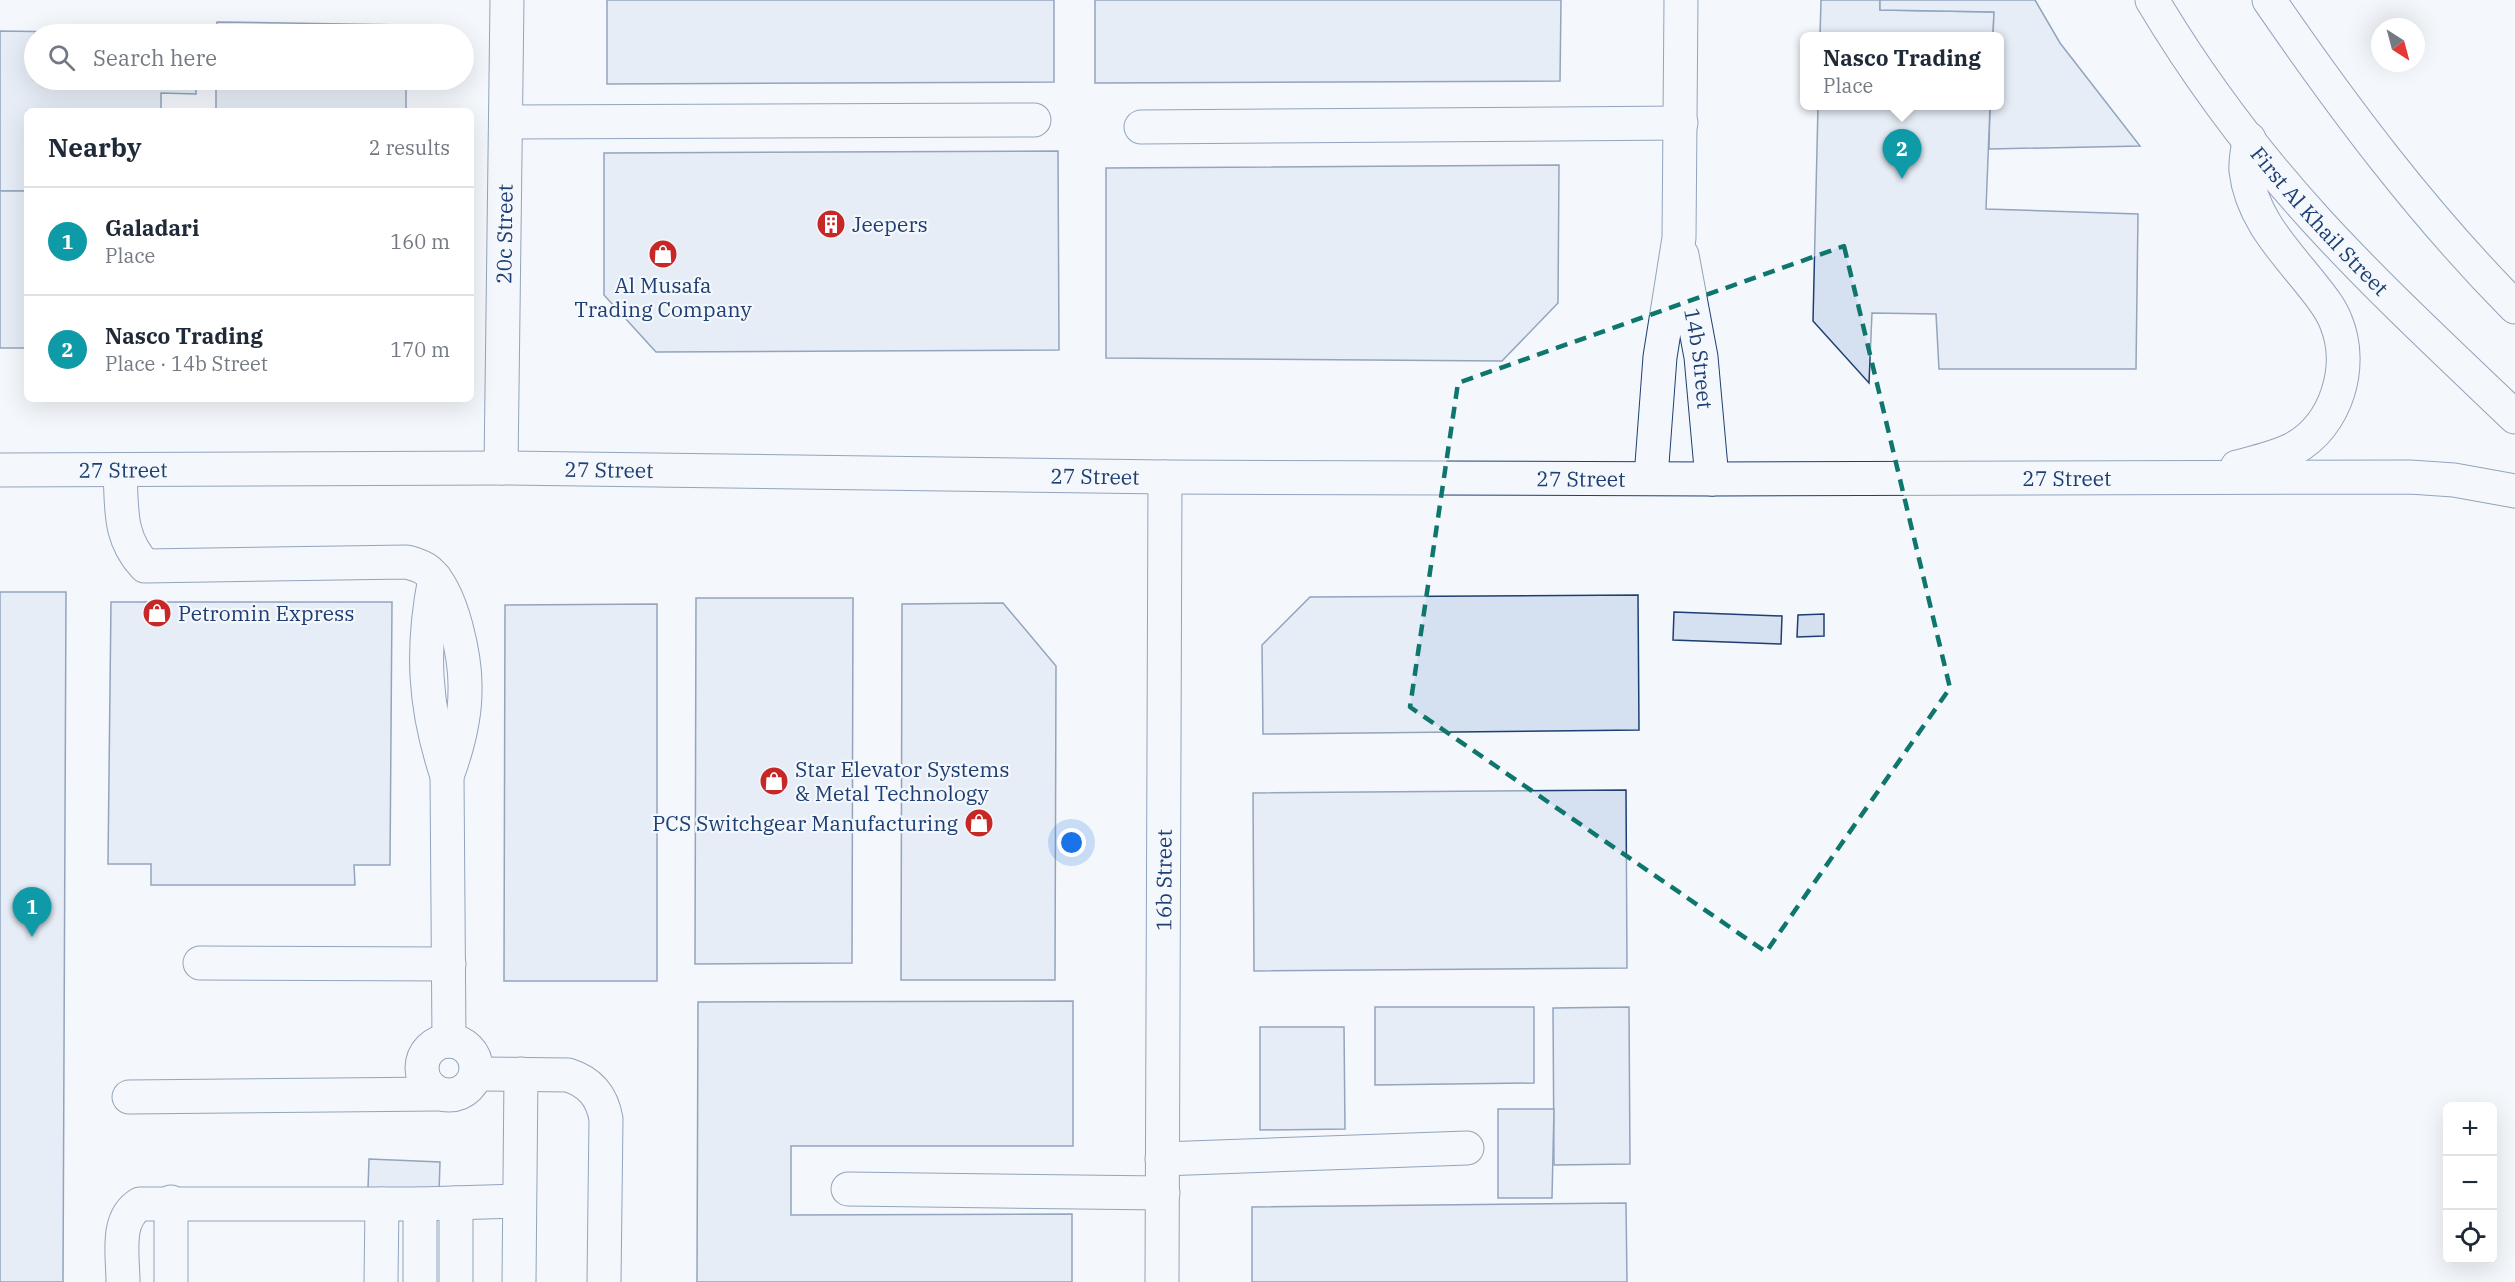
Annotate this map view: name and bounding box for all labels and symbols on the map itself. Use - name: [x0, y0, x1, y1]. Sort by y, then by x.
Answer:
- north arrow: [2371, 18, 2425, 72]
- pin: 2: [1882, 130, 1922, 179]
- street label: First Al Khail Street: [2245, 140, 2395, 302]
- street label: 20c Street: [489, 184, 519, 284]
- building icon: Jeepers: [815, 208, 847, 240]
- place label: Jeepers: [852, 210, 928, 238]
- shop icon: Al Musafa Trading Company: [647, 238, 679, 270]
- place label: Al Musafa Trading Company: [574, 271, 752, 323]
- street label: 14b Street: [1678, 306, 1720, 410]
- street label: 27 Street: [78, 455, 168, 484]
- street label: 27 Street: [564, 455, 654, 484]
- street label: 27 Street: [1050, 461, 1140, 491]
- street label: 27 Street: [1536, 464, 1626, 493]
- street label: 27 Street: [2022, 464, 2112, 492]
- shop icon: Petromin Express: [141, 597, 173, 629]
- place label: Petromin Express: [178, 599, 354, 627]
- place label: Star Elevator Systems & Metal Technology: [795, 755, 1009, 807]
- shop icon: Star Elevator Systems & Metal Technology: [758, 765, 790, 797]
- shop icon: PCS Switchgear Manufacturing: [963, 807, 995, 839]
- place label: PCS Switchgear Manufacturing: [652, 809, 959, 837]
- your location: [1057, 828, 1086, 857]
- street label: 16b Street: [1149, 829, 1178, 931]
- pin: 1: [12, 888, 51, 937]

